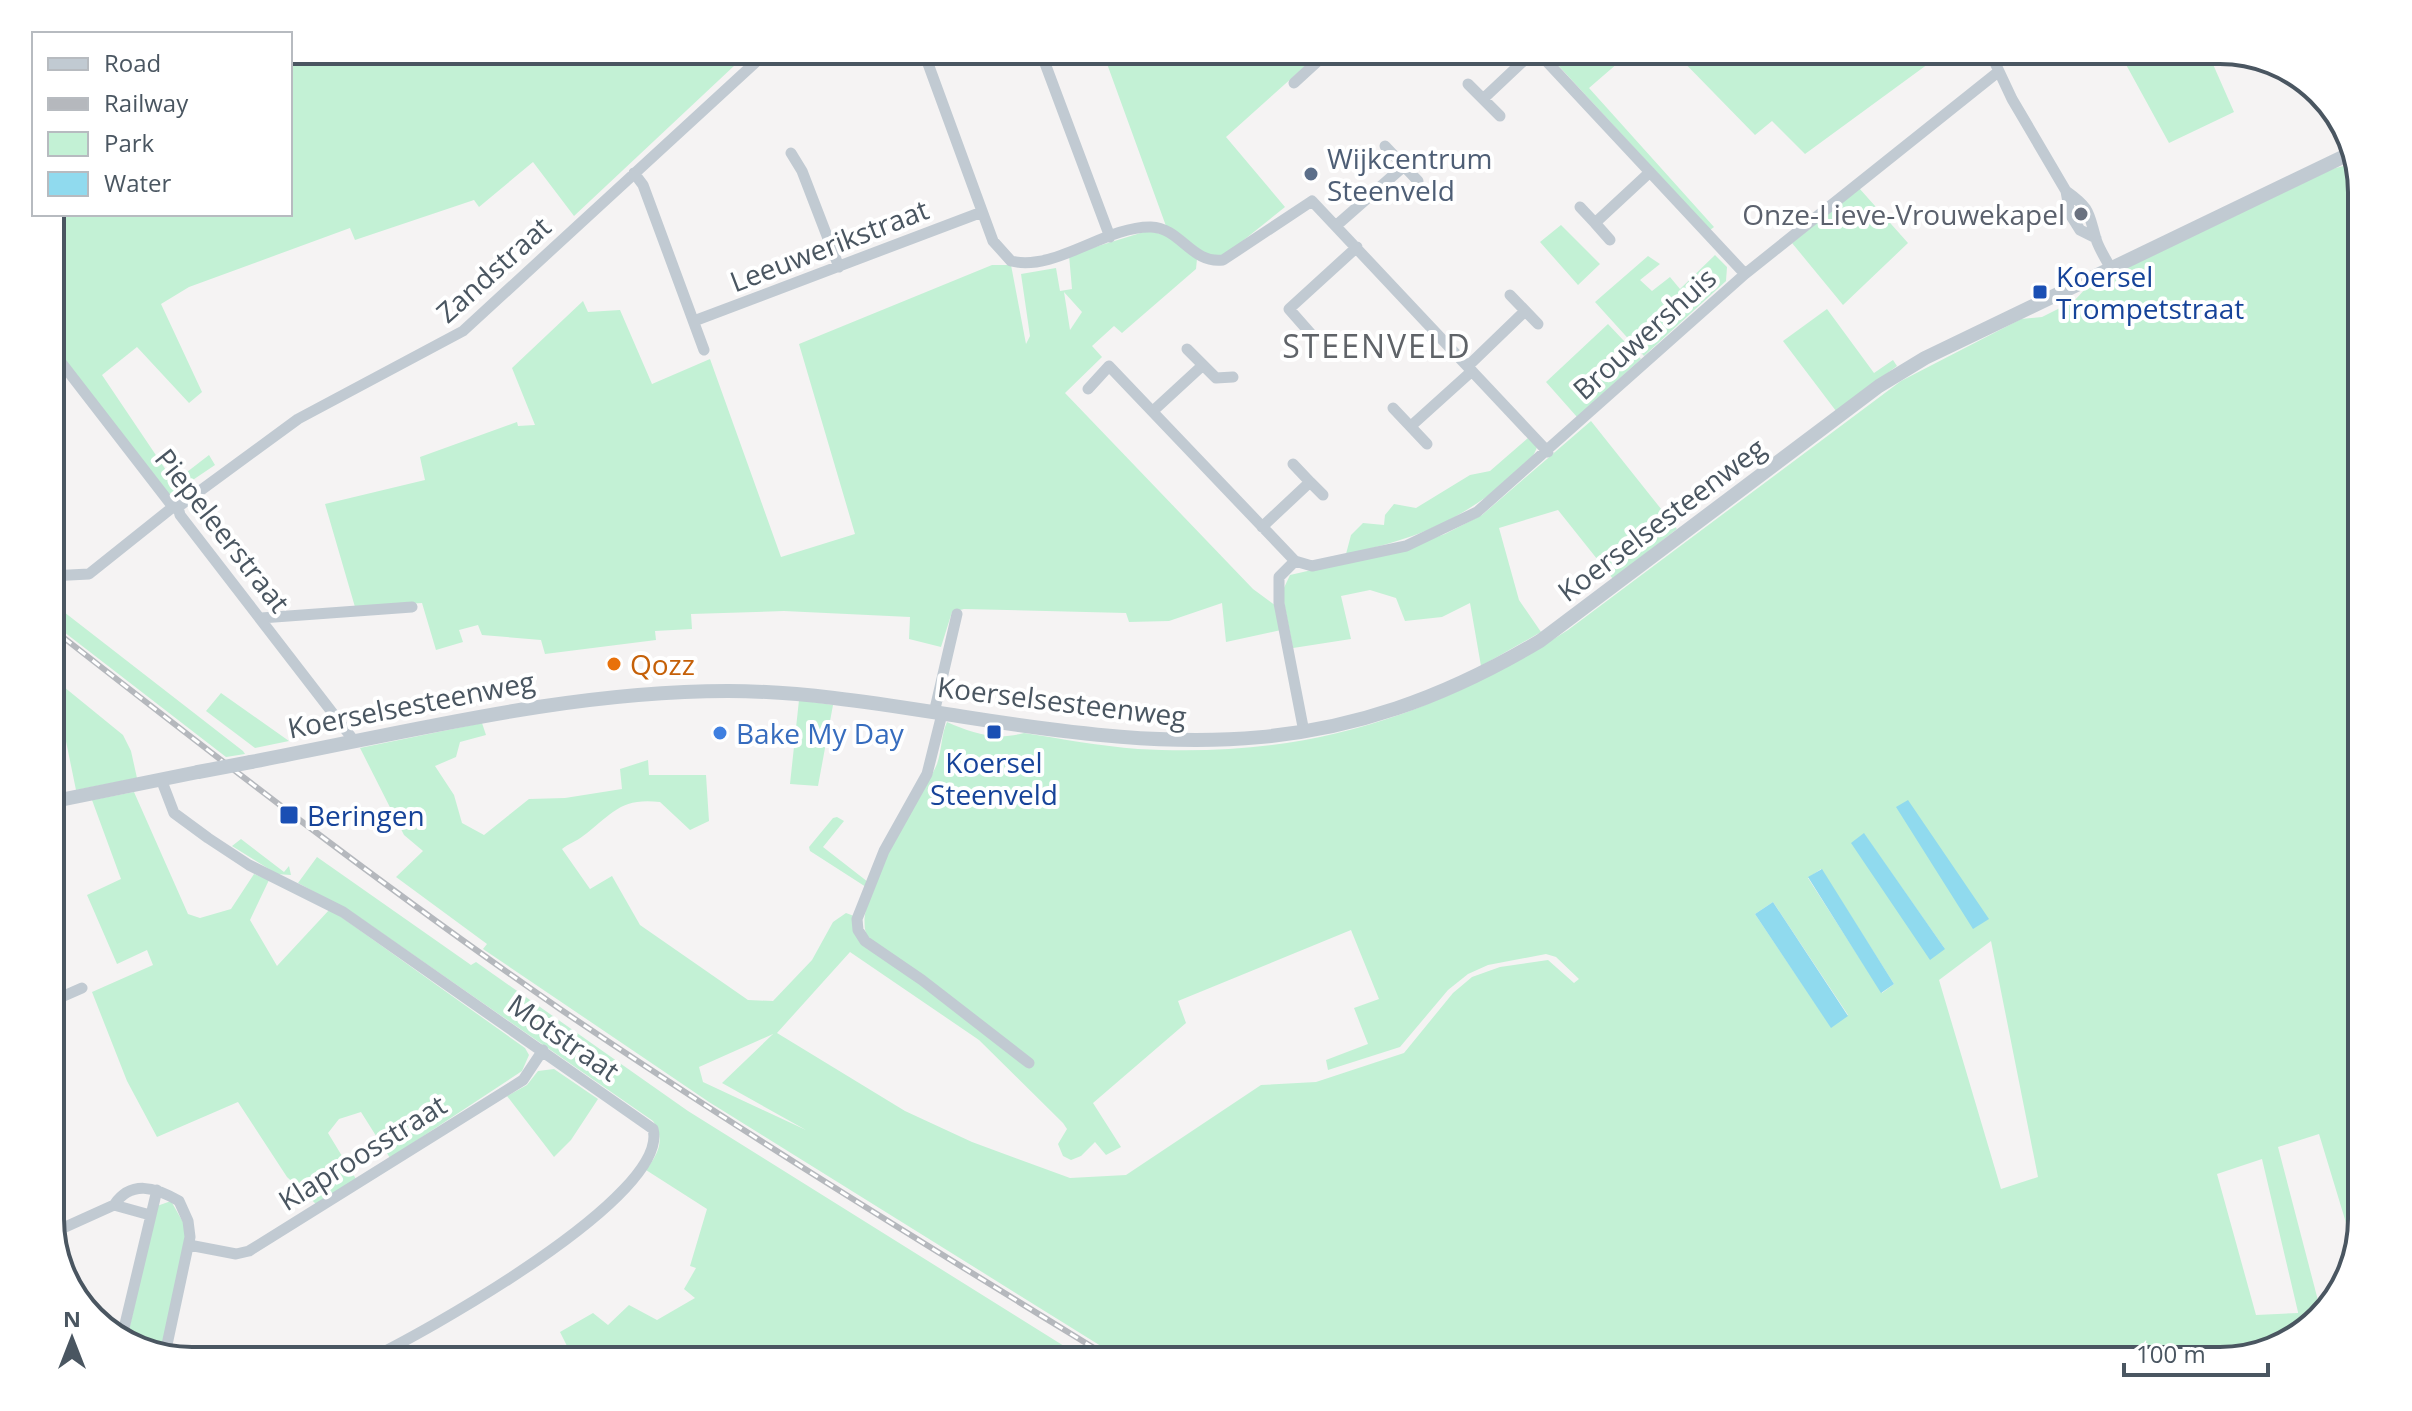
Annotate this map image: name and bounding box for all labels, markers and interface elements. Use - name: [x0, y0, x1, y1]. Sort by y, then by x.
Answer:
- legend: [32, 32, 292, 216]
- text: Road: [104, 46, 161, 79]
- text: Railway: [104, 86, 189, 119]
- text: Park: [104, 126, 155, 159]
- place label: Wijkcentrum Steenveld: [1327, 139, 1493, 209]
- marker: Wijkcentrum Steenveld: [1302, 165, 1320, 183]
- text: Water: [104, 166, 172, 199]
- street label: Leeuwerikstraat: [724, 190, 934, 300]
- place label: Onze-Lieve-Vrouwekapel: [1742, 195, 2065, 233]
- marker: Onze-Lieve-Vrouwekapel: [2072, 205, 2090, 223]
- street label: Zandstraat: [428, 207, 558, 331]
- place label: Koersel Trompetstraat: [2056, 257, 2244, 327]
- street label: Brouwershuis: [1564, 258, 1724, 408]
- marker: Koersel Trompetstraat: [2031, 283, 2049, 301]
- district label: STEENVELD: [1282, 324, 1472, 367]
- street label: Koerselsesteenweg: [1549, 428, 1773, 610]
- street label: Piepeleerstraat: [147, 440, 299, 620]
- place label: Qozz: [630, 645, 695, 683]
- marker: Qozz: [605, 655, 623, 673]
- street label: Koerselsesteenweg: [284, 661, 538, 747]
- street label: Koerselsesteenweg: [935, 667, 1189, 735]
- place label: Bake My Day: [736, 714, 905, 752]
- marker: Koersel Steenveld: [985, 723, 1003, 741]
- marker: Bake My Day: [711, 724, 729, 742]
- place label: Koersel Steenveld: [930, 743, 1058, 813]
- place label: Beringen: [307, 796, 425, 834]
- marker: Beringen: [278, 804, 300, 826]
- street label: Motstraat: [501, 985, 627, 1089]
- street label: Klaproosstraat: [271, 1085, 453, 1219]
- north arrow: [32, 1299, 112, 1379]
- text: N: [63, 1303, 81, 1333]
- scale bar: [2124, 1327, 2268, 1377]
- text: 100 m: [2136, 1337, 2206, 1370]

